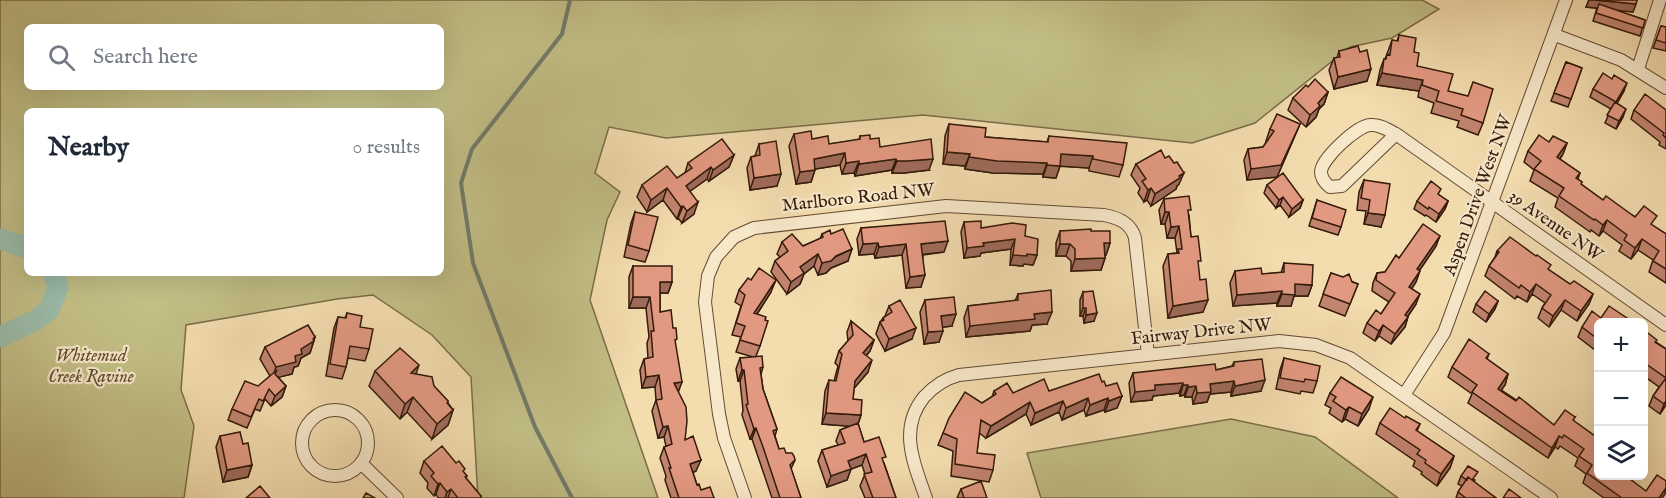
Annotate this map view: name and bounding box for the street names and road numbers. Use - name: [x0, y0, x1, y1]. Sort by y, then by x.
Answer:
- street label: Aspen Drive West NW: [1438, 111, 1519, 280]
- street label: Marlboro Road NW: [781, 179, 936, 218]
- street label: 39 Avenue NW: [1503, 185, 1608, 268]
- street label: Fairway Drive NW: [1130, 314, 1273, 351]

